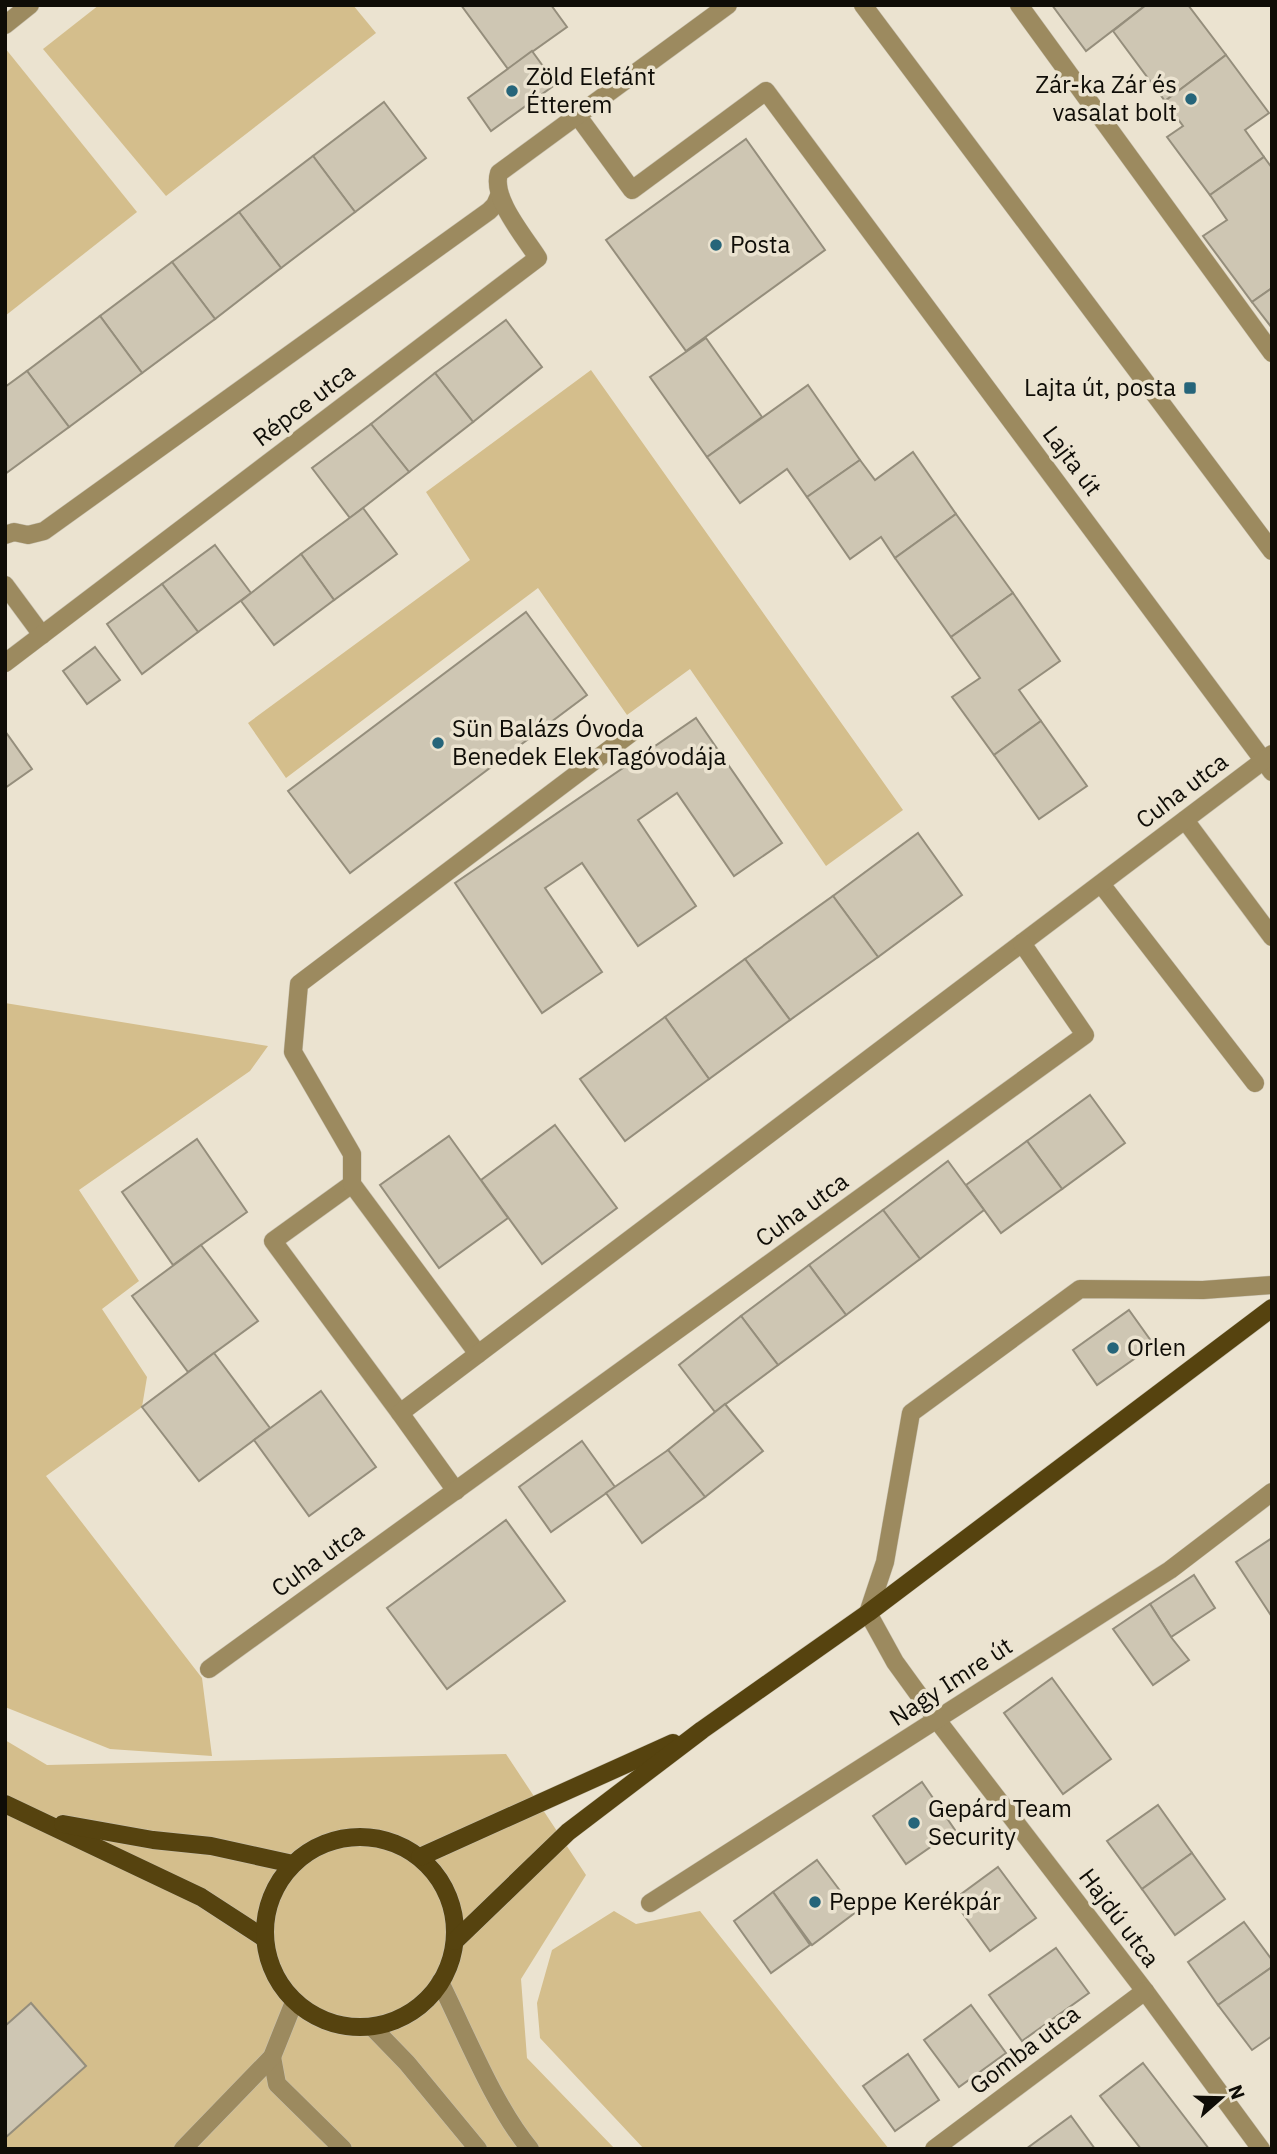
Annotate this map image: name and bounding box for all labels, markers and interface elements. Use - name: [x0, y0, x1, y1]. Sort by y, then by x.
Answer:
- place label: Zöld Elefánt Étterem: [526, 60, 656, 120]
- place label: Zár-ka Zár és vasalat bolt: [1035, 68, 1177, 128]
- marker: Zöld Elefánt Étterem: [504, 83, 520, 99]
- marker: Zár-ka Zár és vasalat bolt: [1183, 91, 1199, 107]
- place label: Posta: [730, 228, 790, 260]
- marker: Posta: [708, 237, 724, 253]
- street label: Répce utca: [246, 355, 361, 453]
- place label: Lajta út, posta: [1024, 371, 1176, 403]
- marker: Lajta út, posta: [1182, 380, 1198, 396]
- street label: Lajta út: [1036, 419, 1110, 502]
- place label: Sün Balázs Óvoda Benedek Elek Tagóvodája: [452, 712, 727, 772]
- marker: Sün Balázs Óvoda Benedek Elek Tagóvodája: [430, 735, 446, 751]
- street label: Cuha utca: [1129, 745, 1234, 835]
- street label: Cuha utca: [749, 1165, 854, 1254]
- place label: Orlen: [1127, 1331, 1186, 1363]
- marker: Orlen: [1105, 1340, 1121, 1356]
- street label: Cuha utca: [265, 1515, 370, 1604]
- street label: Nagy Imre út: [883, 1630, 1018, 1733]
- place label: Gepárd Team Security: [928, 1792, 1072, 1852]
- marker: Gepárd Team Security: [906, 1815, 922, 1831]
- street label: Hajdú utca: [1072, 1862, 1168, 1973]
- place label: Peppe Kerékpár: [829, 1885, 1001, 1917]
- marker: Peppe Kerékpár: [807, 1894, 823, 1910]
- street label: Gomba utca: [963, 1997, 1086, 2101]
- north arrow: [1186, 2063, 1256, 2133]
- text: N: [1223, 2082, 1251, 2103]

